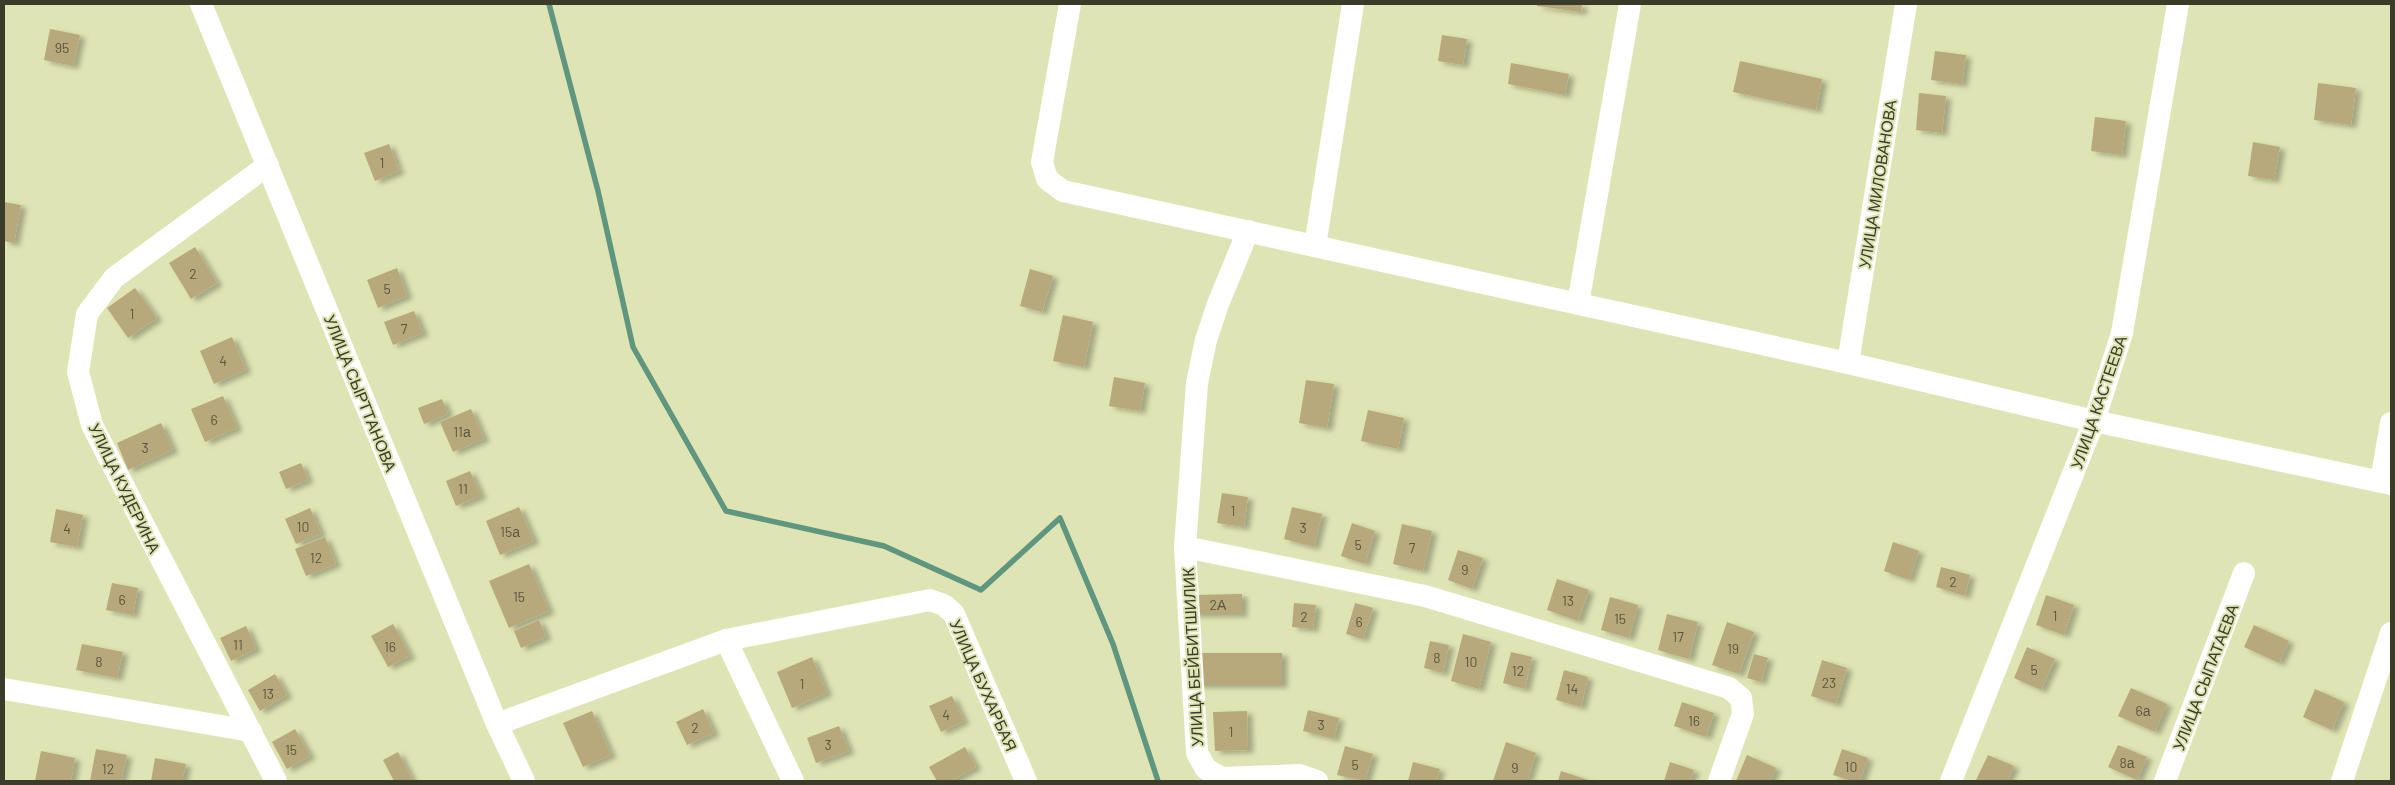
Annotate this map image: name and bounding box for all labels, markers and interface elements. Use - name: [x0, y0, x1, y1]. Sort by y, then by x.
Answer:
- house number: 95: [55, 39, 69, 56]
- street label: УЛИЦА МИЛОВАНОВА: [1854, 98, 1900, 270]
- house number: 1: [380, 154, 384, 171]
- house number: 2: [189, 265, 197, 282]
- house number: 5: [383, 280, 391, 297]
- house number: 1: [130, 305, 134, 322]
- street label: УЛИЦА СЫРТТАНОВА: [321, 312, 401, 475]
- house number: 7: [401, 320, 408, 337]
- street label: УЛИЦА КАСТЕЕВА: [2066, 332, 2130, 471]
- house number: 4: [219, 352, 227, 369]
- house number: 6: [210, 411, 218, 428]
- street label: УЛИЦА КУДЕРИНА: [85, 420, 165, 556]
- house number: 11а: [453, 423, 471, 440]
- house number: 3: [141, 439, 149, 456]
- house number: 11: [458, 480, 468, 497]
- house number: 1: [1231, 502, 1235, 519]
- house number: 10: [297, 518, 309, 535]
- house number: 3: [1299, 519, 1307, 536]
- house number: 4: [63, 520, 71, 537]
- house number: 15а: [500, 523, 520, 540]
- house number: 5: [1354, 536, 1362, 553]
- house number: 7: [1409, 539, 1416, 556]
- house number: 12: [310, 549, 322, 566]
- house number: 9: [1461, 561, 1469, 578]
- street label: УЛИЦА БЕЙБИТШИЛИК: [1178, 566, 1206, 747]
- house number: 2: [1949, 573, 1957, 590]
- house number: 15: [513, 588, 525, 605]
- house number: 6: [118, 591, 126, 608]
- house number: 13: [1562, 592, 1574, 609]
- house number: 2А: [1210, 596, 1227, 613]
- street label: УЛИЦА СЫПАТАЕВА: [2168, 601, 2242, 753]
- house number: 1: [2053, 607, 2057, 624]
- house number: 2: [1300, 608, 1308, 625]
- house number: 15: [1614, 610, 1626, 627]
- house number: 6: [1355, 613, 1363, 630]
- street label: УЛИЦА БУХАРБАЯ: [946, 616, 1022, 754]
- house number: 17: [1672, 628, 1684, 645]
- house number: 11: [233, 636, 243, 653]
- house number: 16: [384, 638, 396, 655]
- house number: 19: [1727, 640, 1739, 657]
- house number: 8: [1433, 649, 1441, 666]
- house number: 8: [95, 653, 103, 670]
- house number: 10: [1465, 653, 1477, 670]
- house number: 5: [2030, 661, 2038, 678]
- house number: 12: [1512, 662, 1524, 679]
- house number: 23: [1822, 674, 1836, 691]
- house number: 1: [800, 675, 804, 692]
- house number: 14: [1566, 680, 1578, 697]
- house number: 13: [262, 685, 274, 702]
- house number: 6а: [2136, 702, 2151, 719]
- house number: 4: [942, 706, 950, 723]
- house number: 16: [1688, 712, 1700, 729]
- house number: 3: [1317, 716, 1325, 733]
- house number: 2: [691, 719, 699, 736]
- house number: 1: [1229, 723, 1233, 740]
- house number: 3: [824, 736, 832, 753]
- house number: 15: [285, 741, 297, 758]
- house number: 8а: [2119, 754, 2135, 771]
- house number: 5: [1351, 756, 1359, 773]
- house number: 10: [1845, 758, 1857, 775]
- house number: 9: [1511, 759, 1519, 776]
- house number: 12: [102, 760, 114, 777]

